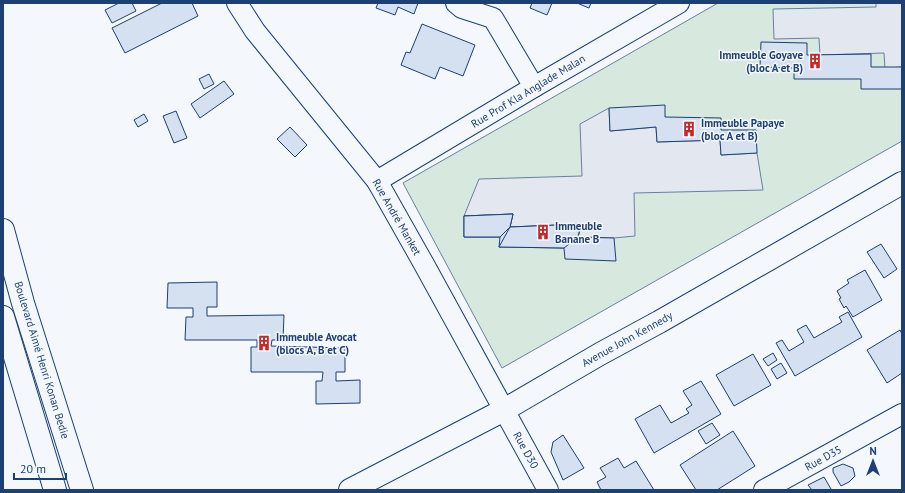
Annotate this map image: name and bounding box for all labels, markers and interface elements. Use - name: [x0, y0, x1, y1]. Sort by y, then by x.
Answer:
- place label: Immeuble Goyave (bloc A et B): [719, 48, 803, 75]
- street label: Rue Prof Kla Anglade Malan: [468, 51, 588, 131]
- building icon: Immeuble Goyave (bloc A et B): [806, 52, 824, 70]
- place label: Immeuble Papaye (bloc A et B): [701, 116, 785, 143]
- building icon: Immeuble Papaye (bloc A et B): [680, 120, 698, 138]
- street label: Rue André Manket: [369, 176, 425, 258]
- place label: Immeuble Banane B: [555, 219, 602, 246]
- building icon: Immeuble Banane B: [534, 223, 552, 241]
- street label: Boulevard Aimé Henri Konan Bedie: [11, 279, 73, 441]
- street label: Avenue John Kennedy: [579, 308, 676, 370]
- place label: Immeuble Avocat (blocs A, B et C): [276, 330, 357, 357]
- building icon: Immeuble Avocat (blocs A, B et C): [255, 334, 273, 352]
- street label: Rue D30: [510, 429, 542, 471]
- north arrow: [853, 441, 893, 481]
- street label: Rue D35: [802, 442, 844, 474]
- text: N: [869, 444, 877, 458]
- scale bar: [14, 455, 66, 481]
- text: 20 m: [20, 461, 46, 476]

